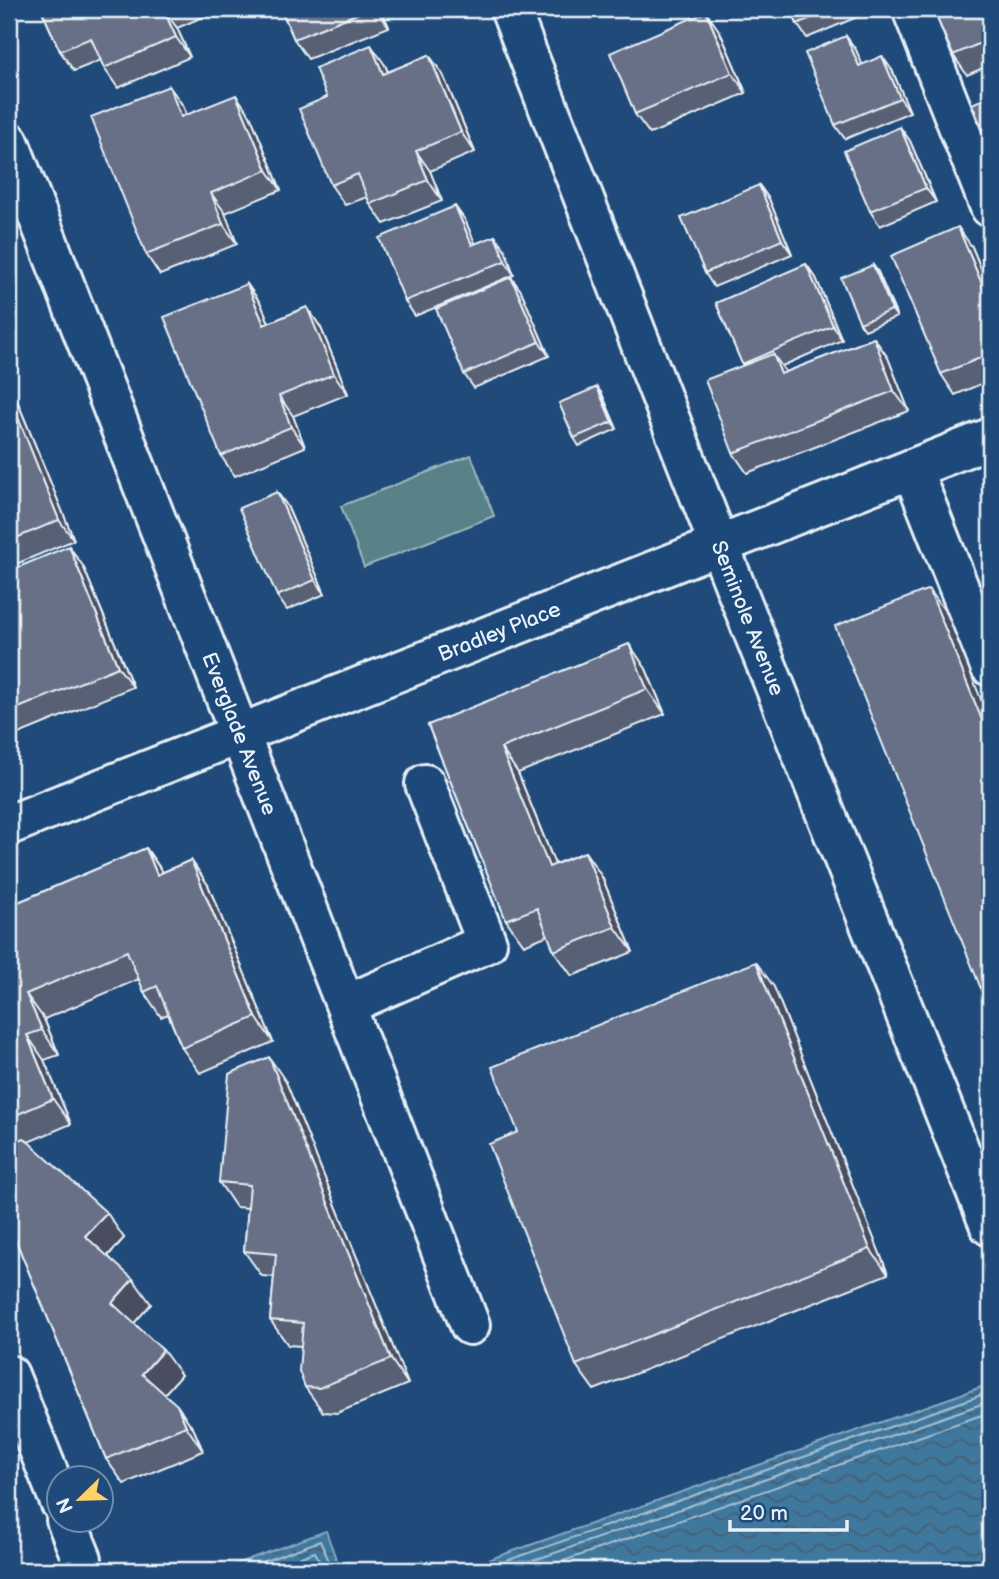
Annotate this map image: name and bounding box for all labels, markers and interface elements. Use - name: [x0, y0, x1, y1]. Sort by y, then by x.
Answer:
- street label: Seminole Avenue: [706, 537, 789, 699]
- street label: Bradley Place: [435, 597, 564, 667]
- street label: Everglade Avenue: [196, 649, 282, 819]
- north arrow: [46, 1464, 116, 1534]
- scale bar: [730, 1488, 847, 1532]
- text: N: [52, 1494, 79, 1516]
- text: 20 m: [740, 1501, 788, 1526]

